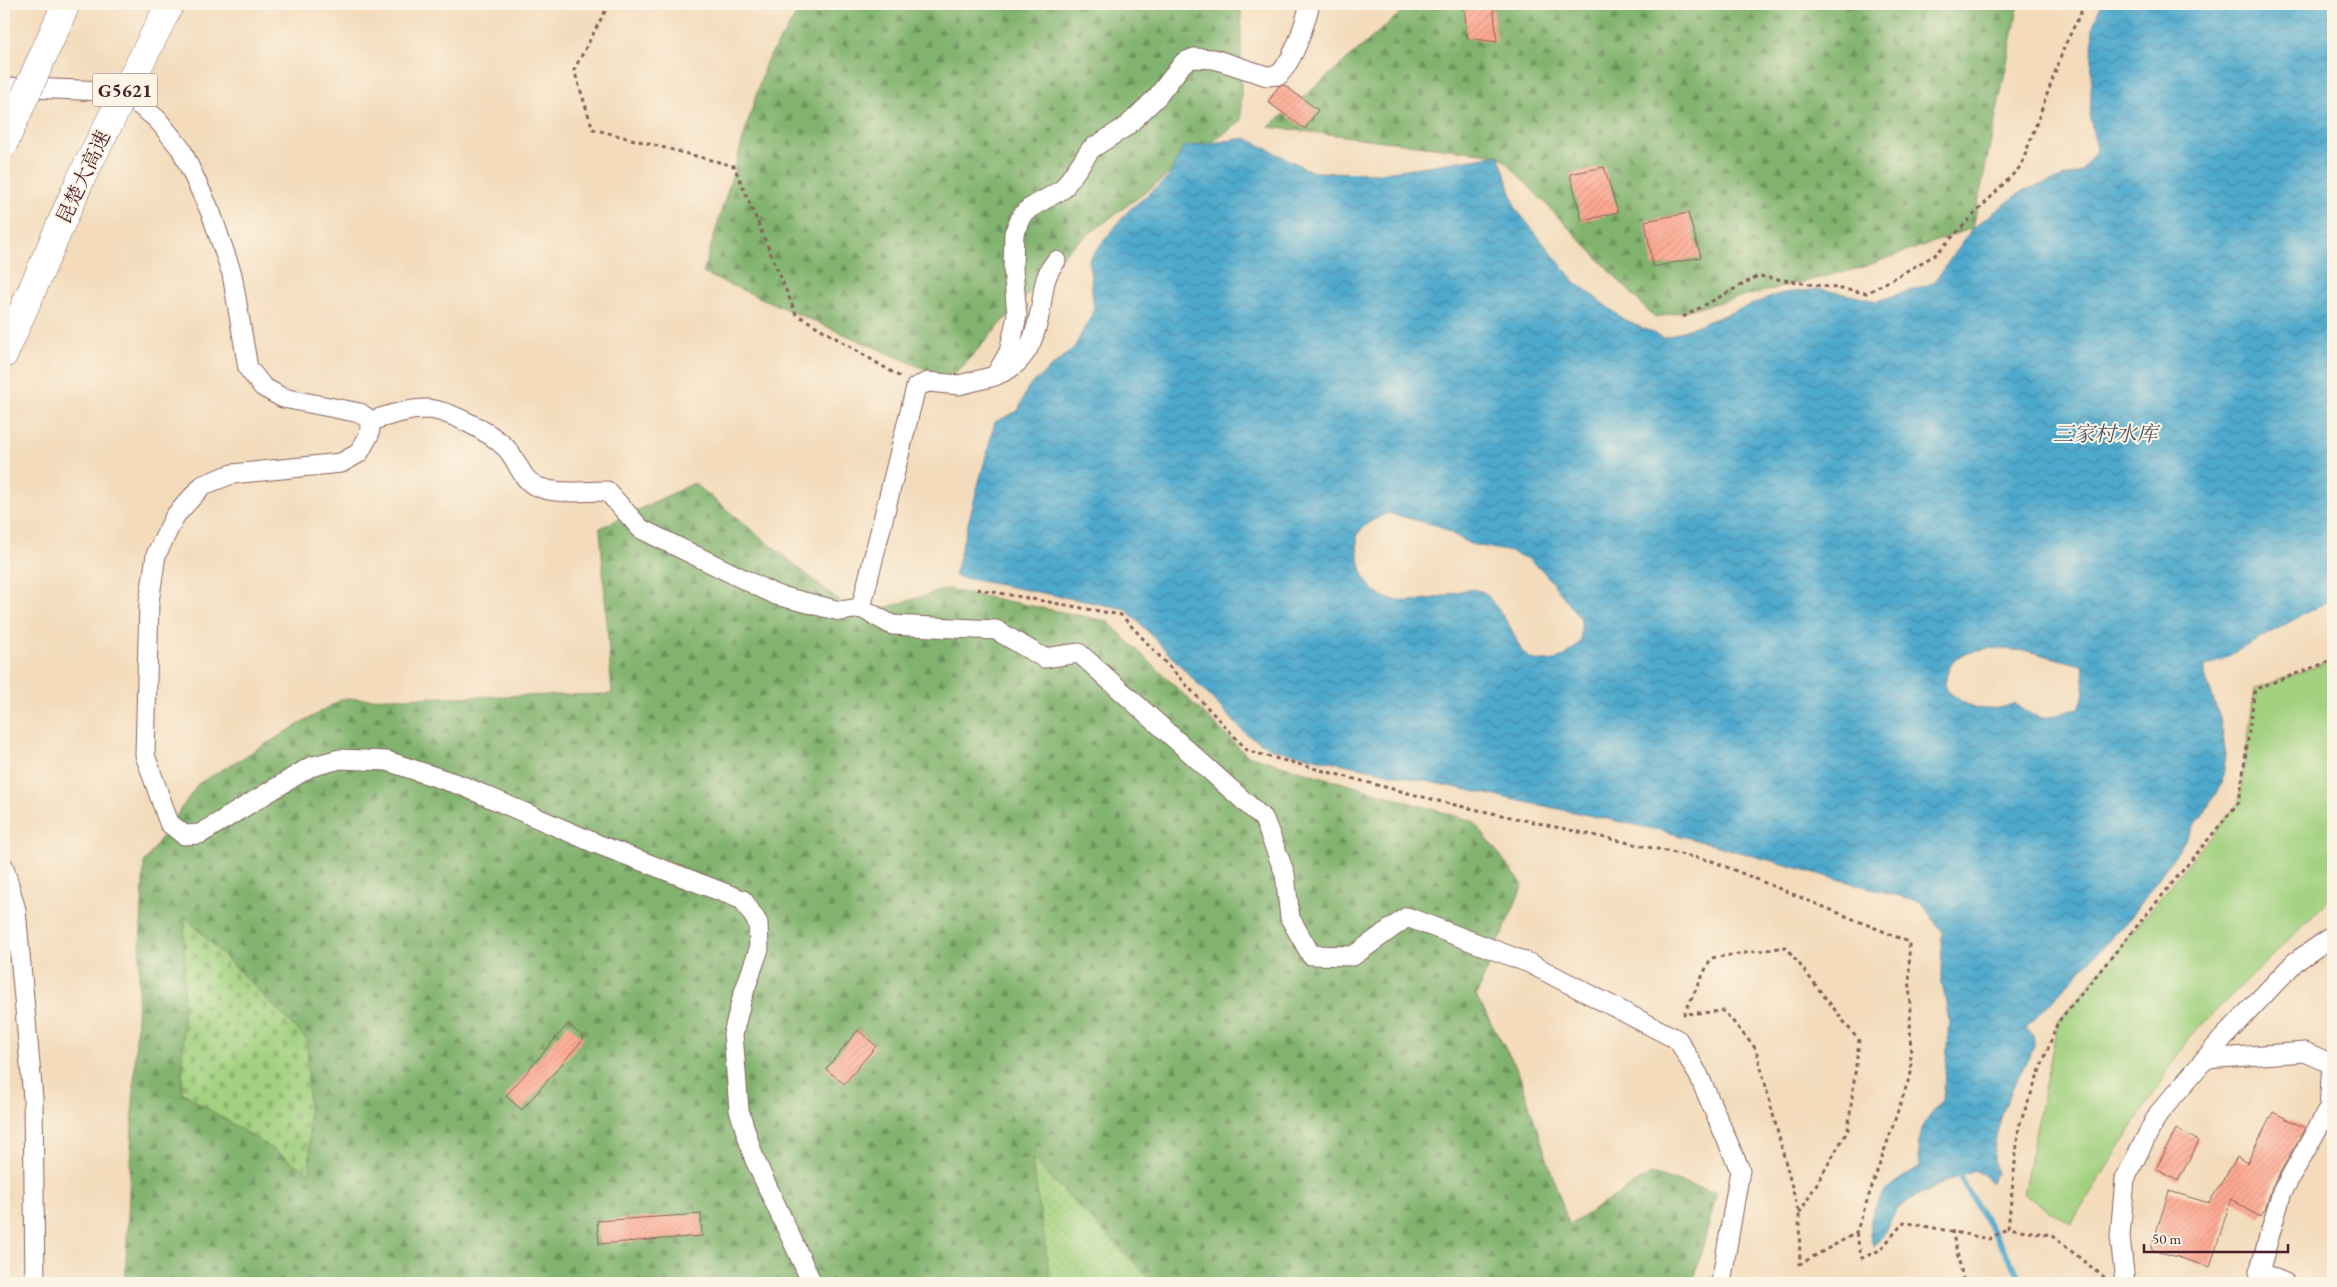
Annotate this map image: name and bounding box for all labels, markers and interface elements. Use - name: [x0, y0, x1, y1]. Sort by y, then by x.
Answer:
- road number: G5621: [92, 74, 158, 106]
- street label: 昆楚大高速: [50, 126, 116, 228]
- water label: 三家村水库: [2053, 420, 2160, 447]
- scale bar: [2144, 1222, 2288, 1254]
- text: 50 m: [2152, 1229, 2181, 1248]

